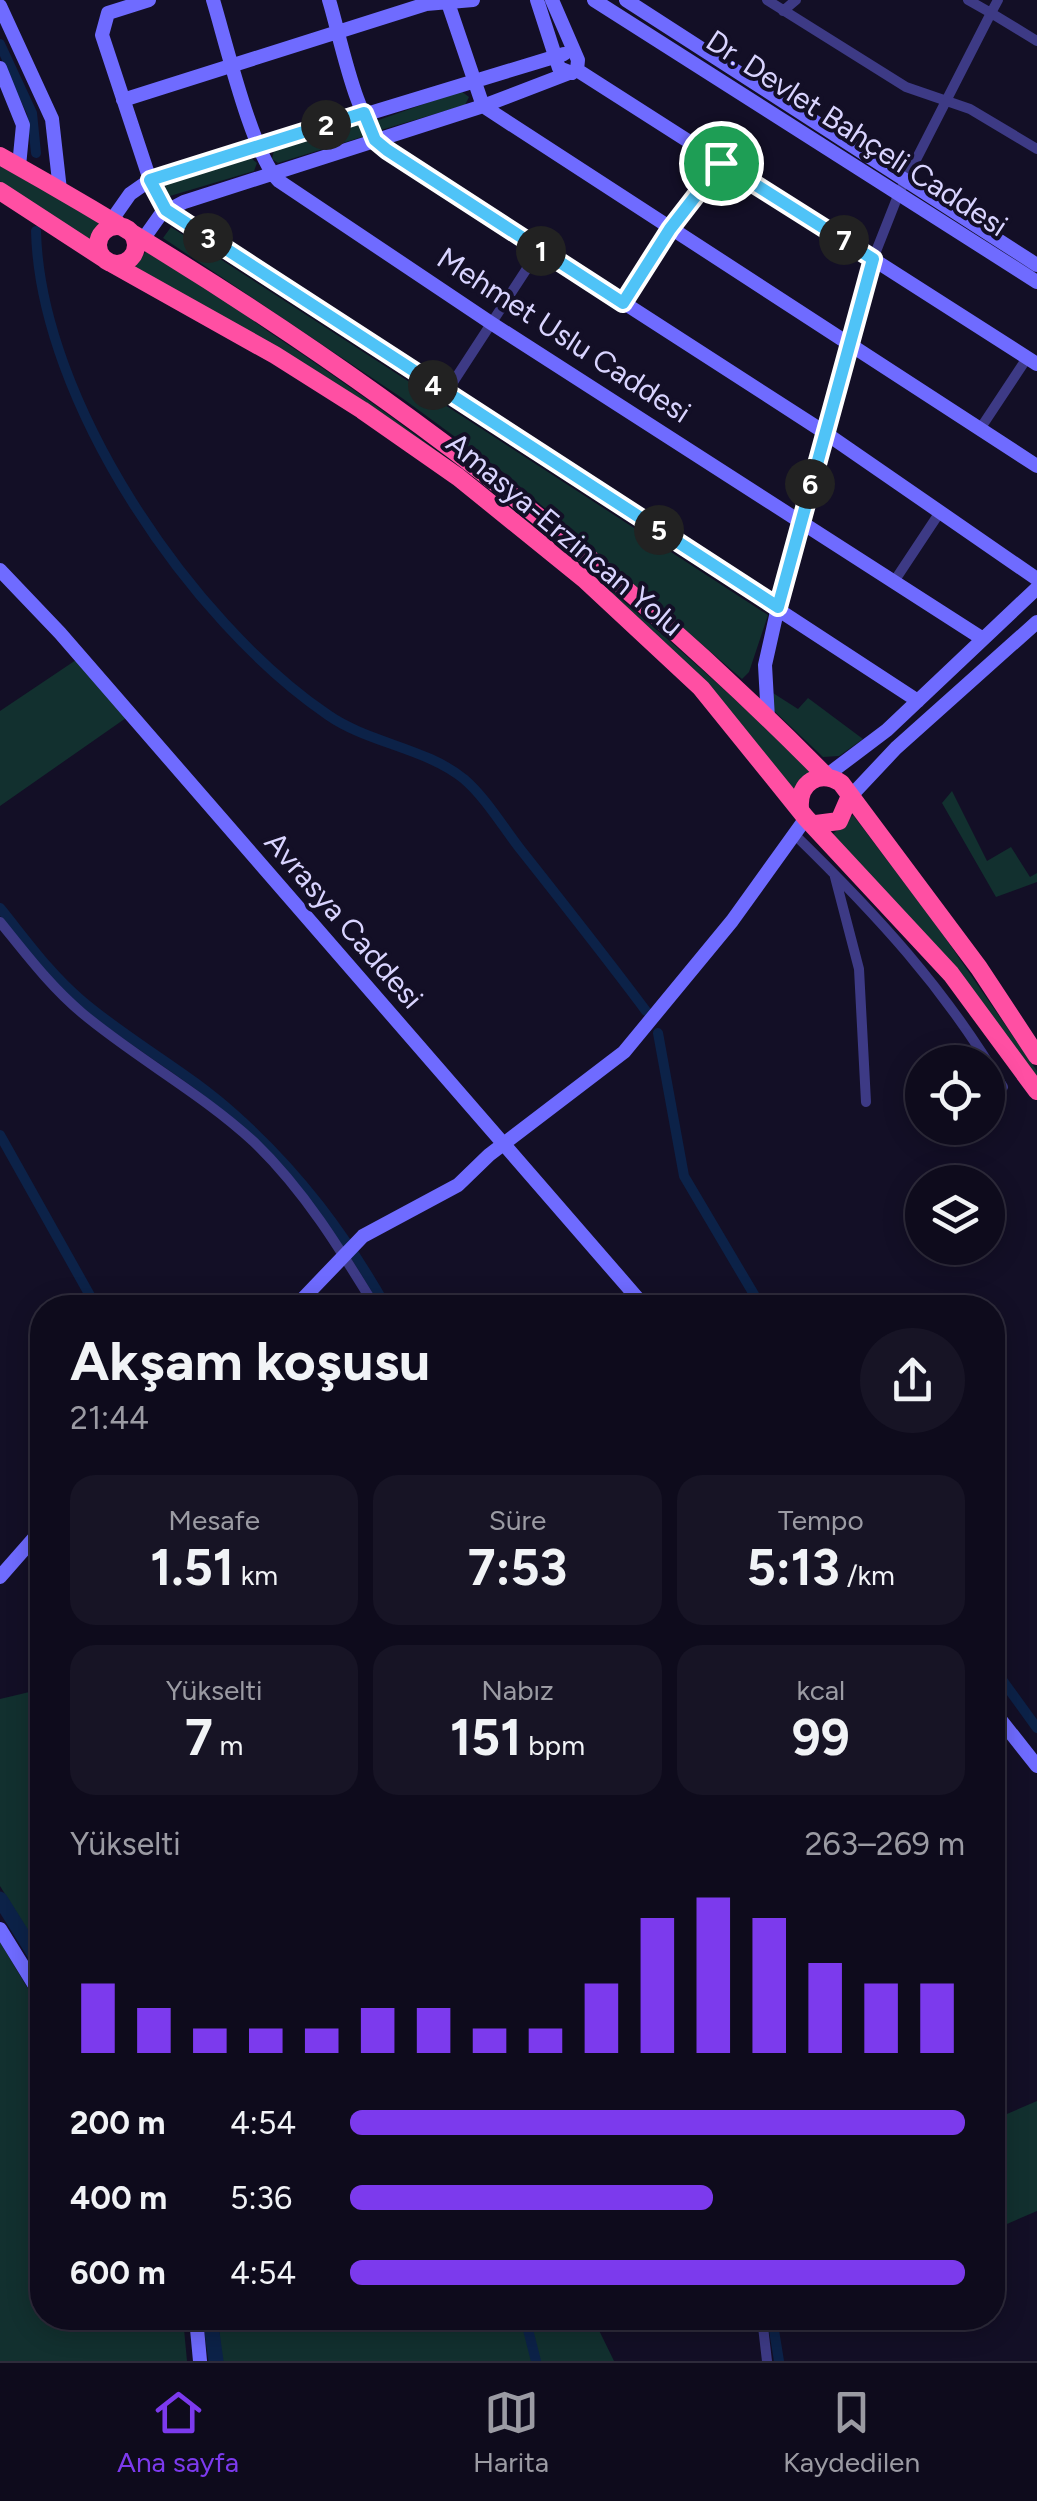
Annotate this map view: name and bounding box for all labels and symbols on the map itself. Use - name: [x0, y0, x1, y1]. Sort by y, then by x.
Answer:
- street label: Dr. Devlet Bahçeli Caddesi: [699, 22, 1015, 244]
- pin: 2: [301, 100, 351, 150]
- pin: [679, 121, 764, 206]
- pin: 3: [183, 213, 233, 263]
- pin: 7: [819, 215, 869, 265]
- pin: 1: [516, 226, 566, 276]
- street label: Mehmet Uslu Caddesi: [430, 239, 698, 431]
- pin: 4: [408, 360, 458, 410]
- street label: Amasya-Erzincan Yolu: [439, 424, 691, 644]
- pin: 6: [785, 459, 835, 509]
- pin: 5: [634, 505, 684, 555]
- street label: Avrasya Caddesi: [257, 824, 431, 1016]

